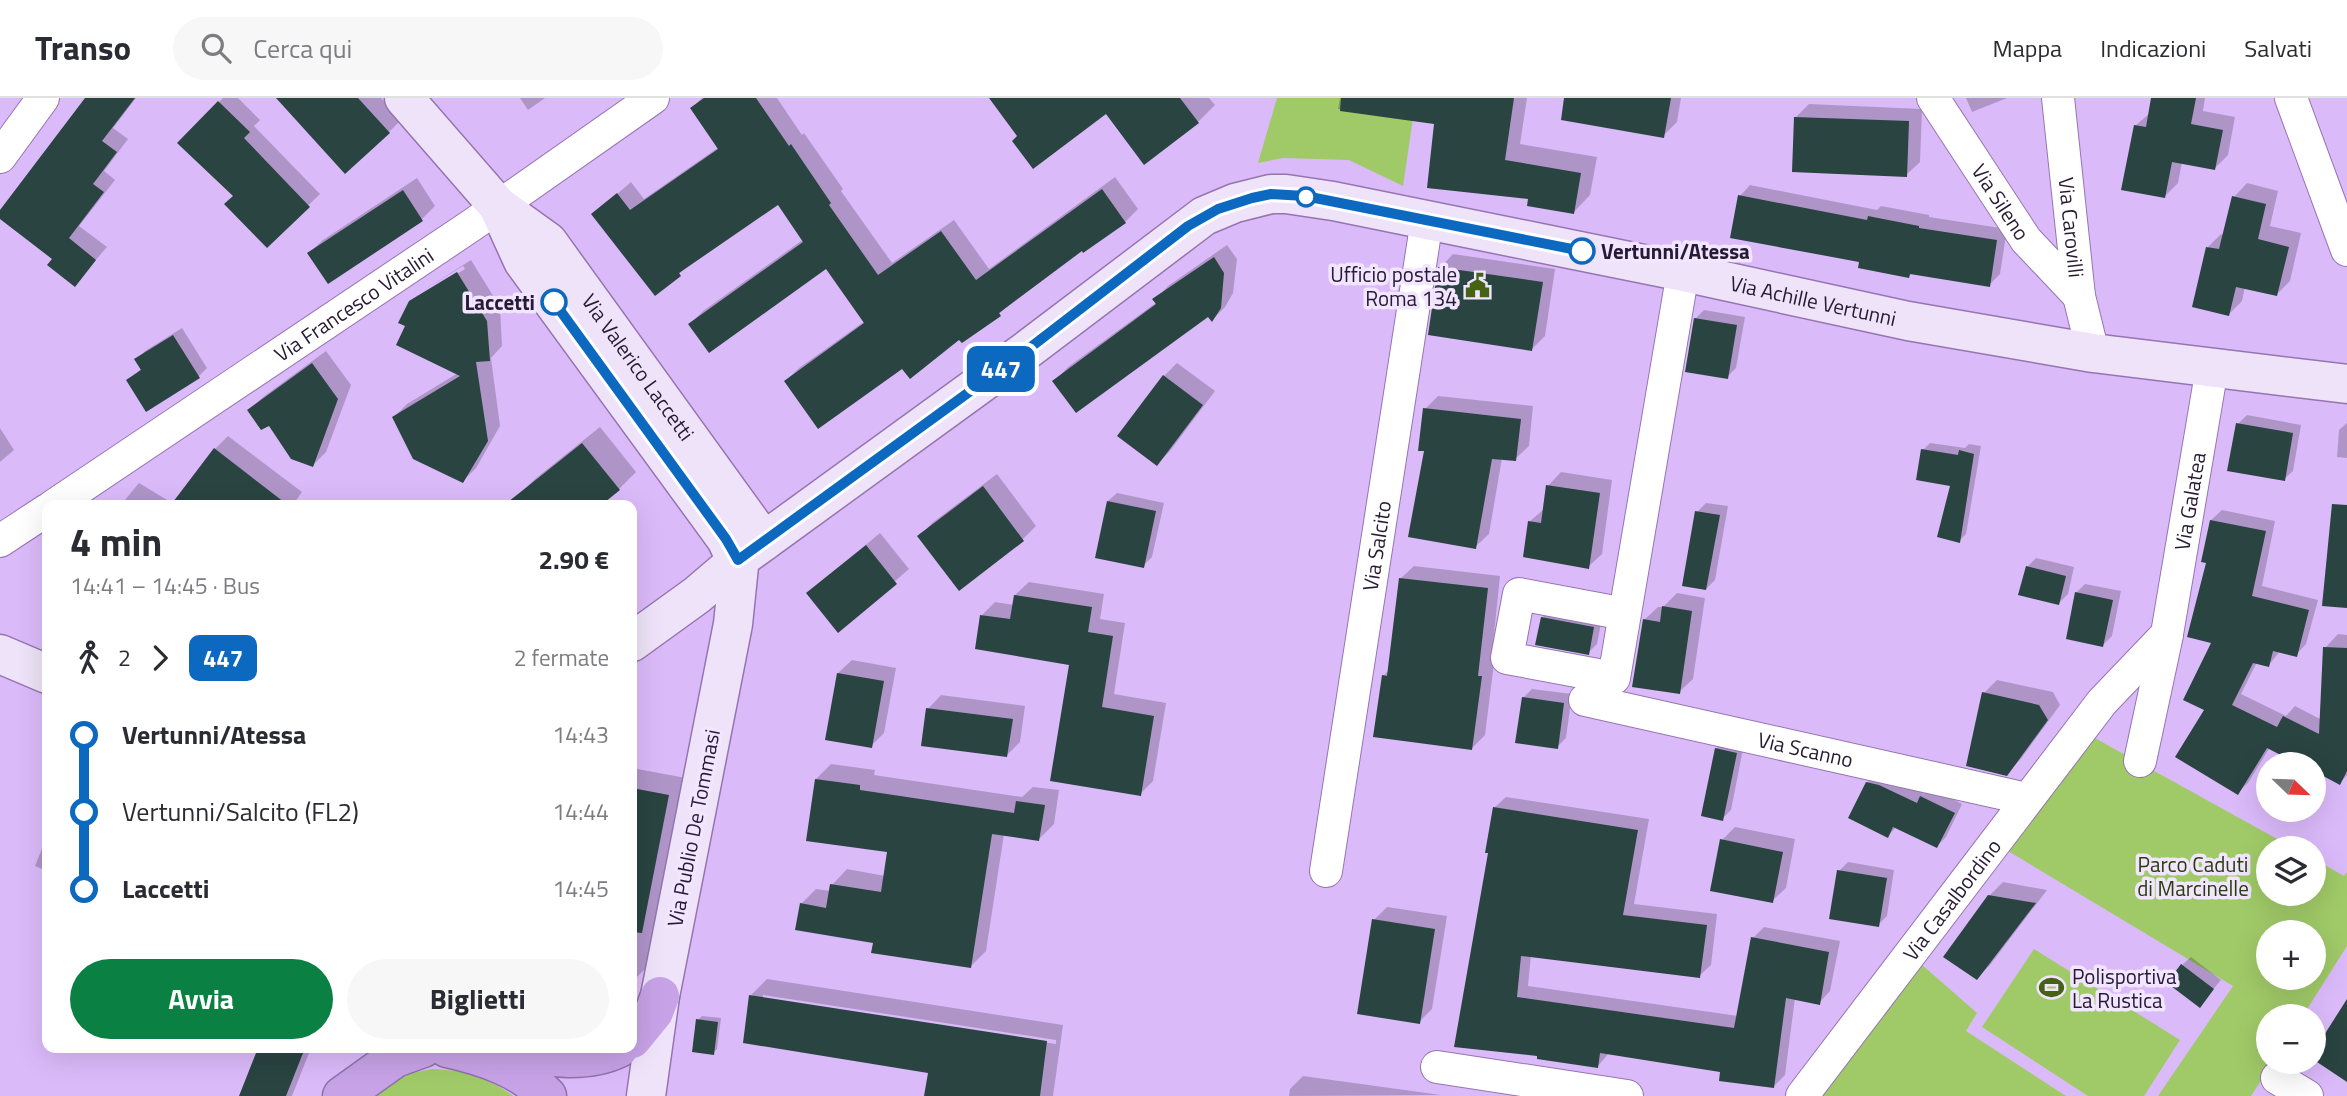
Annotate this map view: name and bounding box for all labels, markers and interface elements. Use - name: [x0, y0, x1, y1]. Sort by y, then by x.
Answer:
- search box: [173, 17, 663, 80]
- text: Transo: [35, 23, 131, 73]
- icon: search: [197, 29, 235, 67]
- text: Cerca qui: [253, 29, 352, 68]
- text: Mappa: [1993, 30, 2062, 66]
- text: Indicazioni: [2100, 30, 2206, 66]
- text: Salvati: [2244, 30, 2312, 66]
- street label: Via Sileno: [1964, 157, 2038, 246]
- street label: Via Carovilli: [2050, 175, 2093, 279]
- unlabelled marker: [1296, 187, 1316, 207]
- place label: Vertunni/Atessa: [1601, 235, 1750, 267]
- marker: Vertunni/Atessa: [1569, 238, 1595, 264]
- street label: Via Francesco Vitalini: [268, 239, 440, 369]
- place label: Ufficio postale Roma 134: [1330, 258, 1457, 314]
- street label: Via Achille Vertunni: [1727, 267, 1899, 334]
- public building icon: Ufficio postale Roma 134: [1463, 272, 1491, 300]
- place label: Laccetti: [464, 286, 535, 318]
- street label: Via Valerico Laccetti: [574, 287, 702, 447]
- marker: Laccetti: [541, 289, 567, 315]
- line badge: 447: [961, 346, 1041, 392]
- text: 447: [981, 351, 1021, 387]
- street label: Via Galatea: [2165, 449, 2214, 553]
- street label: Via Salcito: [1354, 498, 1399, 593]
- text: 4 min: [70, 513, 162, 571]
- text: 2.90 €: [538, 540, 609, 579]
- text: 14:41 – 14:45 · Bus: [70, 568, 260, 603]
- icon: walk: [70, 639, 108, 677]
- icon: forward: [141, 639, 179, 677]
- text: 2: [118, 640, 131, 675]
- text: 447: [203, 640, 243, 676]
- text: 2 fermate: [514, 640, 609, 675]
- text: Vertunni/Atessa: [122, 715, 306, 754]
- text: 14:43: [552, 717, 609, 752]
- street label: Via Scanno: [1755, 723, 1856, 776]
- street label: Via Publio De Tommasi: [658, 726, 728, 930]
- north arrow: [2256, 752, 2326, 822]
- map controls: [2256, 752, 2326, 1074]
- text: Vertunni/Salcito (FL2): [122, 792, 359, 831]
- text: 14:44: [552, 794, 609, 829]
- street label: Via Casalbordino: [1895, 832, 2009, 967]
- button: layers: [2256, 836, 2326, 906]
- park label: Parco Caduti di Marcinelle: [2137, 848, 2249, 904]
- text: Laccetti: [122, 869, 209, 908]
- text: 14:45: [552, 871, 609, 906]
- button: +: [2256, 920, 2326, 990]
- button: Avvia: [70, 959, 333, 1039]
- button: Biglietti: [347, 959, 609, 1039]
- place label: Polisportiva La Rustica: [2072, 960, 2177, 1016]
- sports icon: Polisportiva La Rustica: [2038, 974, 2066, 1002]
- button: −: [2256, 1004, 2326, 1074]

